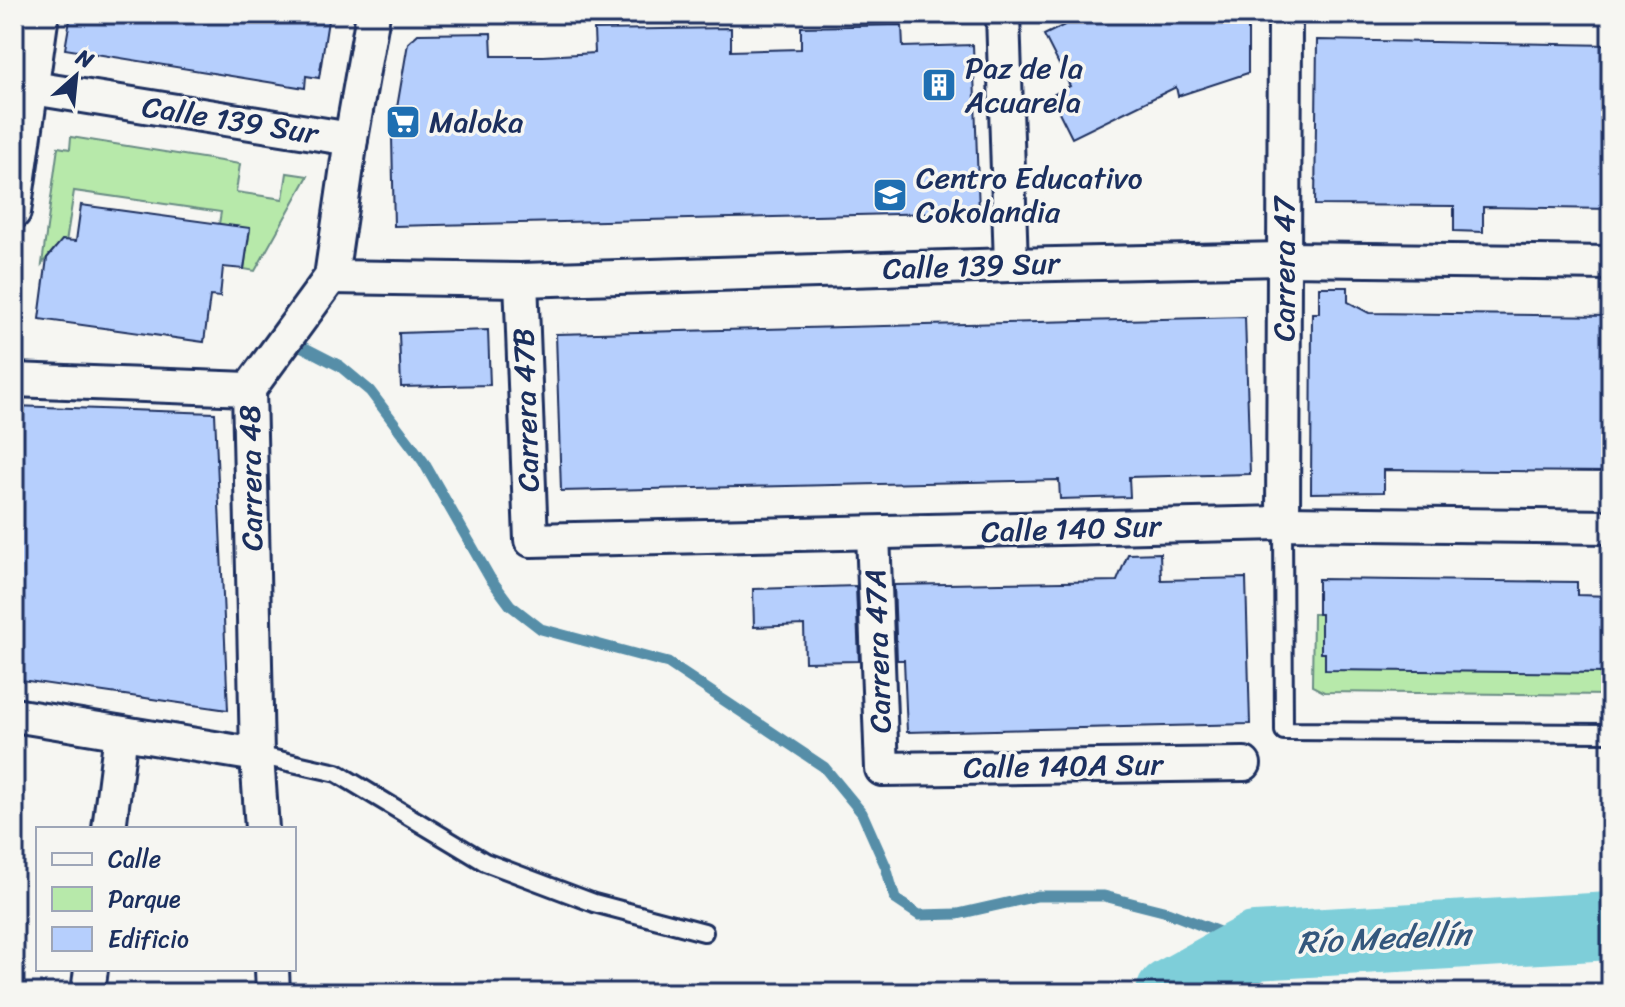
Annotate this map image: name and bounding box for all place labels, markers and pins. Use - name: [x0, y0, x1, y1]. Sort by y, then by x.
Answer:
- place label: Paz de la Acuarela: [964, 41, 1083, 129]
- building icon: Paz de la Acuarela: [920, 66, 958, 104]
- place label: Maloka: [429, 95, 523, 149]
- supermarket icon: Maloka: [384, 103, 422, 141]
- place label: Centro Educativo Cokolandia: [916, 151, 1143, 239]
- school or university icon: Centro Educativo Cokolandia: [871, 176, 909, 214]

